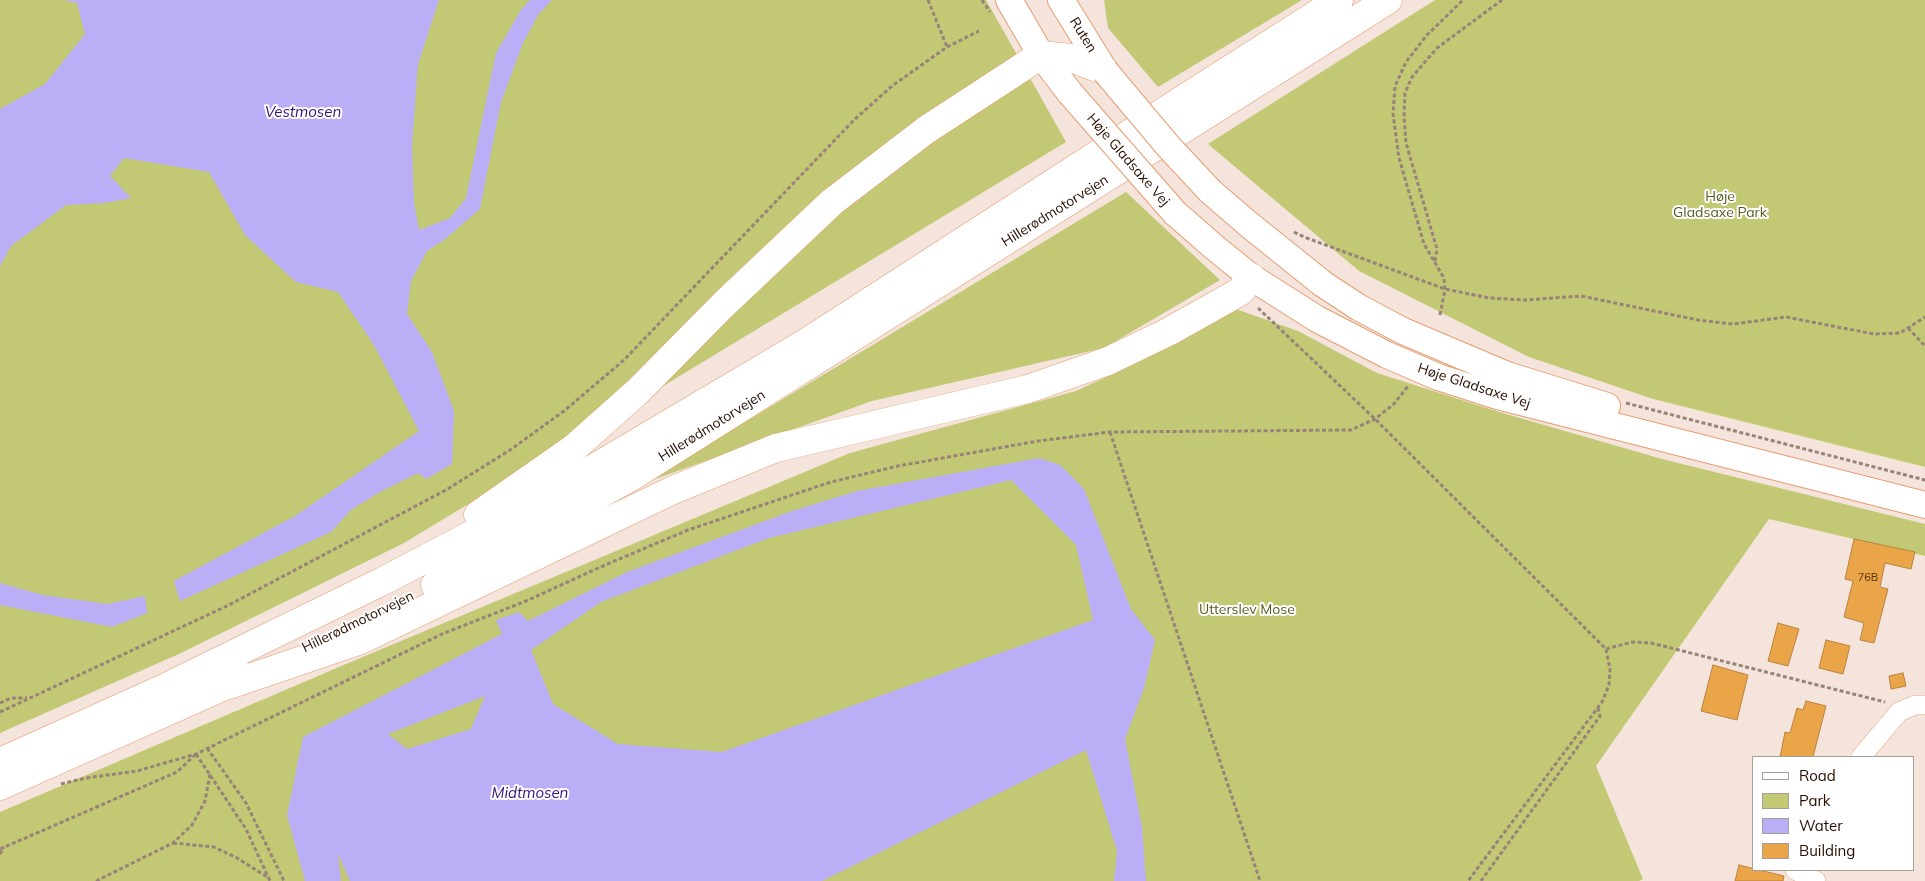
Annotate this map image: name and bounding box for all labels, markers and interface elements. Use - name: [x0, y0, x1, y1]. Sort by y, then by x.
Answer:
- street label: Ruten: [1066, 14, 1100, 56]
- water label: Vestmosen: [265, 103, 341, 121]
- street label: Høje Gladsaxe Vej: [1083, 110, 1173, 210]
- street label: Hillerødmotorvejen: [999, 171, 1111, 251]
- park label: Høje Gladsaxe Park: [1673, 189, 1767, 222]
- street label: Høje Gladsaxe Vej: [1416, 360, 1532, 412]
- street label: Hillerødmotorvejen: [656, 386, 768, 466]
- house number: 76B: [1858, 571, 1878, 585]
- street label: Hillerødmotorvejen: [299, 588, 417, 656]
- park label: Utterslev Mose: [1199, 602, 1295, 618]
- legend: [1752, 756, 1915, 871]
- text: Road: [1799, 766, 1836, 785]
- water label: Midtmosen: [492, 784, 568, 802]
- text: Park: [1799, 791, 1831, 810]
- text: Water: [1799, 816, 1843, 835]
- text: Building: [1799, 841, 1855, 860]

